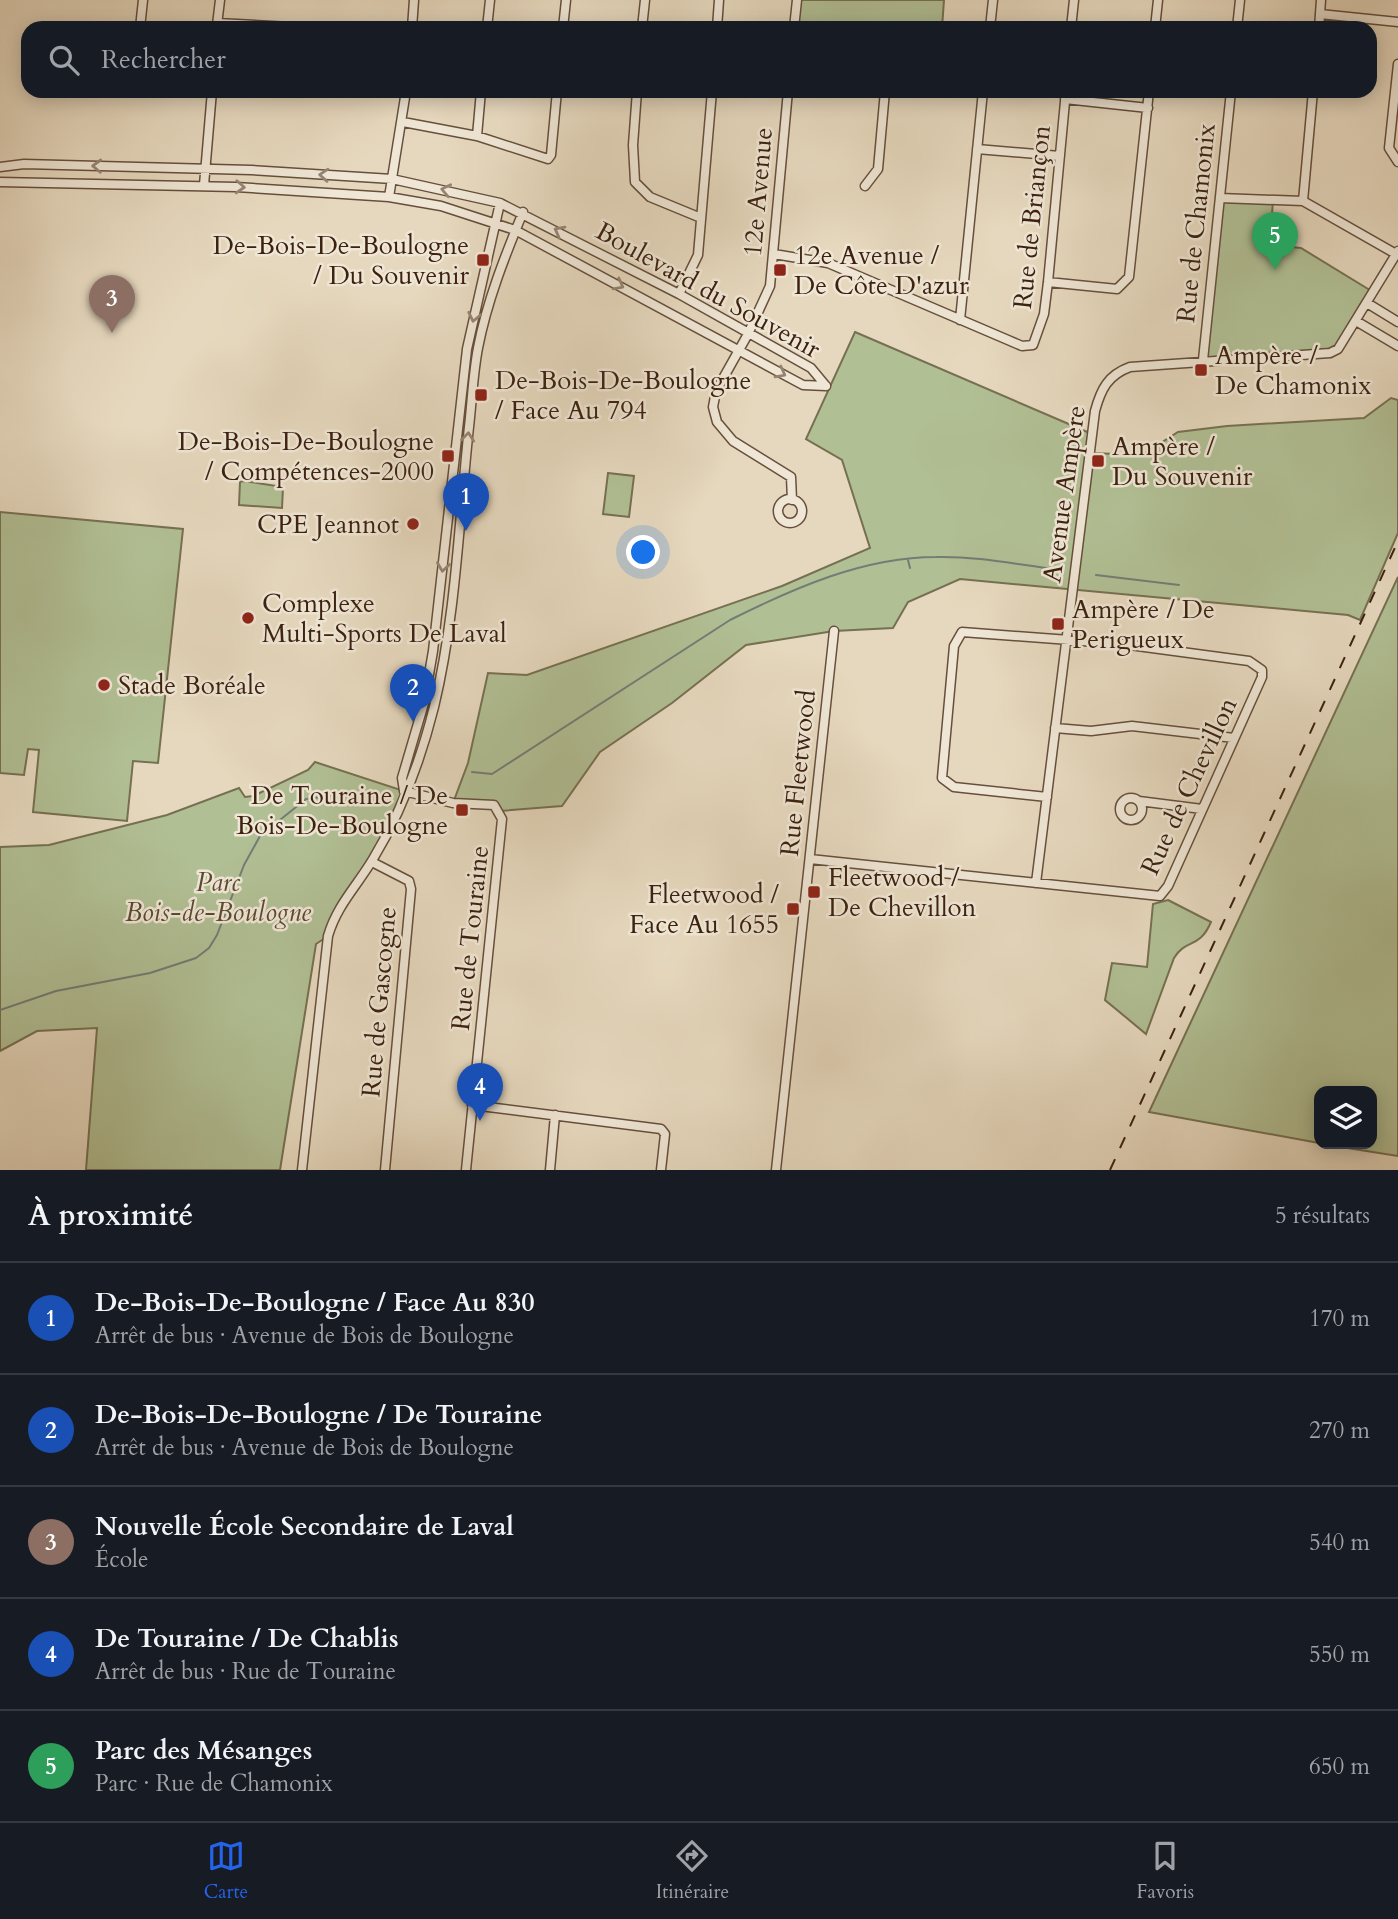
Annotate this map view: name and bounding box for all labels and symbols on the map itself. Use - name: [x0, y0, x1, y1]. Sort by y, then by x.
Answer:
- street label: Rue de Chamonix: [1168, 122, 1224, 324]
- street label: Rue de Briançon: [1005, 123, 1059, 311]
- street label: 12e Avenue: [735, 126, 781, 258]
- one-way arrow: [91, 158, 102, 173]
- one-way arrow: [318, 168, 329, 183]
- one-way arrow: [234, 180, 245, 195]
- one-way arrow: [440, 184, 452, 199]
- pin: 5: [1252, 212, 1298, 270]
- street label: Boulevard du Souvenir: [589, 214, 827, 367]
- one-way arrow: [554, 226, 566, 240]
- place label: De-Bois-De-Boulogne / Du Souvenir: [213, 228, 470, 293]
- place label: 12e Avenue / De Côte D'azur: [794, 238, 969, 303]
- marker: De-Bois-De-Boulogne / Du Souvenir: [475, 252, 491, 268]
- marker: 12e Avenue / De Côte D'azur: [772, 262, 788, 278]
- pin: 3: [89, 275, 135, 333]
- one-way arrow: [611, 277, 624, 290]
- one-way arrow: [467, 311, 482, 323]
- place label: Ampère / De Chamonix: [1215, 338, 1371, 403]
- marker: Ampère / De Chamonix: [1193, 362, 1209, 378]
- place label: De-Bois-De-Boulogne / Face Au 794: [495, 363, 751, 428]
- one-way arrow: [774, 365, 786, 378]
- marker: De-Bois-De-Boulogne / Face Au 794: [473, 387, 489, 403]
- street label: Avenue Ampère: [1034, 403, 1094, 585]
- place label: De-Bois-De-Boulogne / Compétences-2000: [178, 424, 434, 489]
- place label: Ampère / Du Souvenir: [1112, 429, 1253, 494]
- one-way arrow: [460, 431, 475, 442]
- marker: De-Bois-De-Boulogne / Compétences-2000: [440, 448, 456, 464]
- marker: Ampère / Du Souvenir: [1090, 453, 1106, 469]
- pin: 1: [443, 473, 489, 531]
- place label: CPE Jeannot: [257, 507, 399, 542]
- marker: CPE Jeannot: [405, 516, 421, 532]
- your location: [626, 535, 660, 569]
- one-way arrow: [436, 561, 451, 573]
- place label: Complexe Multi-Sports De Laval: [262, 586, 507, 651]
- place label: Ampère / De Perigueux: [1072, 592, 1215, 657]
- marker: Complexe Multi-Sports De Laval: [240, 610, 256, 626]
- marker: Ampère / De Perigueux: [1050, 616, 1066, 632]
- pin: 2: [390, 664, 436, 722]
- place label: Stade Boréale: [118, 668, 266, 703]
- marker: Stade Boréale: [96, 677, 112, 693]
- street label: Rue Fleetwood: [772, 688, 824, 858]
- street label: Rue de Chevillon: [1133, 691, 1246, 880]
- place label: De Touraine / De Bois-De-Boulogne: [236, 778, 448, 843]
- marker: De Touraine / De Bois-De-Boulogne: [454, 802, 470, 818]
- street label: Rue de Touraine: [443, 844, 497, 1032]
- place label: Fleetwood / De Chevillon: [828, 860, 977, 925]
- park label: Parc Bois-de-Boulogne: [125, 865, 312, 930]
- place label: Fleetwood / Face Au 1655: [629, 877, 780, 942]
- marker: Fleetwood / De Chevillon: [806, 884, 822, 900]
- marker: Fleetwood / Face Au 1655: [785, 901, 801, 917]
- street label: Rue de Gascogne: [353, 905, 405, 1099]
- pin: 4: [457, 1063, 503, 1121]

